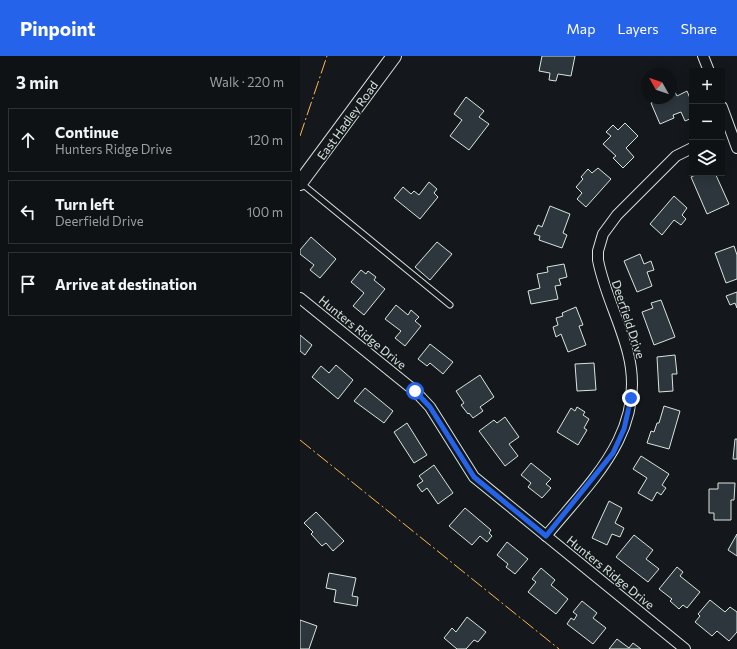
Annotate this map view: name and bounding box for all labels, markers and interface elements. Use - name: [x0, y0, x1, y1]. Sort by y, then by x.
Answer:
- text: Pinpoint: [20, 17, 96, 40]
- text: Map: [567, 20, 595, 37]
- text: Layers: [617, 20, 659, 37]
- text: Share: [681, 20, 717, 37]
- north arrow: [641, 68, 677, 104]
- map controls: [689, 68, 725, 176]
- button: +: [689, 68, 725, 104]
- text: 3 min: [16, 72, 59, 93]
- text: Walk · 220 m: [210, 74, 284, 90]
- street label: East Hadley Road: [314, 78, 380, 162]
- button: −: [689, 104, 725, 140]
- text: Continue: [55, 123, 119, 141]
- icon: ahead: [17, 129, 39, 151]
- text: 120 m: [248, 132, 283, 148]
- button: layers: [689, 140, 725, 176]
- text: Hunters Ridge Drive: [55, 141, 172, 157]
- text: Turn left: [55, 195, 114, 213]
- icon: left: [17, 201, 39, 223]
- text: 100 m: [247, 204, 283, 220]
- text: Deerfield Drive: [55, 213, 144, 229]
- icon: arrive: [17, 273, 39, 295]
- text: Arrive at destination: [55, 275, 197, 293]
- street label: Deerfield Drive: [610, 278, 648, 360]
- street label: Hunters Ridge Drive: [317, 293, 409, 371]
- route start: [406, 382, 424, 400]
- route end: [622, 389, 640, 407]
- street label: Hunters Ridge Drive: [565, 533, 657, 611]

